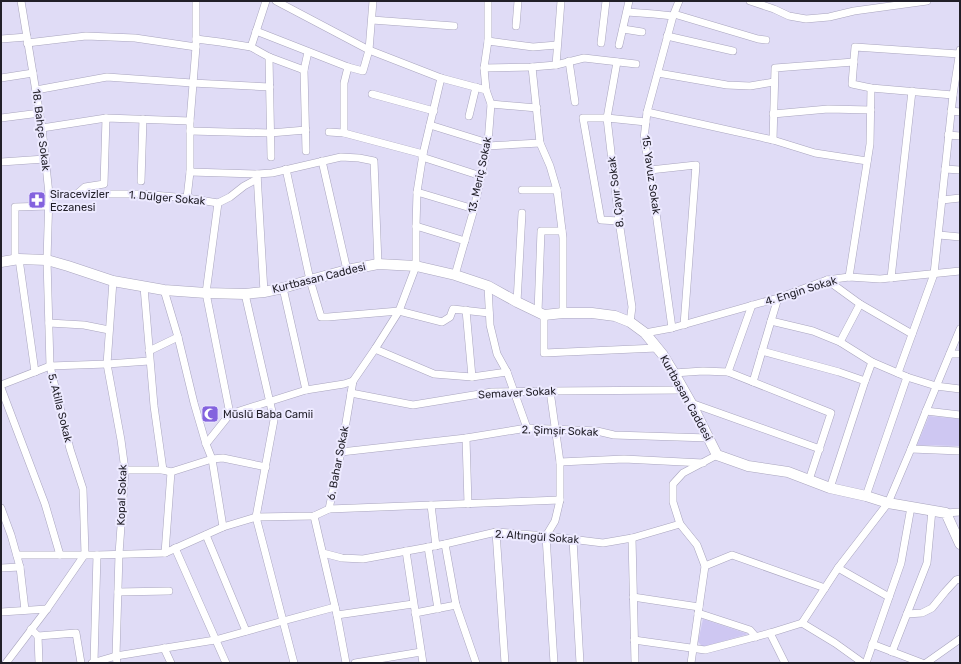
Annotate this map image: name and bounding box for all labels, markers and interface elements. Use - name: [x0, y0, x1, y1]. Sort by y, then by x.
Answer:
- street label: 18. Bahçe Sokak: [30, 88, 53, 172]
- street label: 13. Meriç Sokak: [466, 135, 495, 214]
- street label: 15. Yavuz Sokak: [639, 135, 663, 216]
- street label: 8. Çayır Sokak: [605, 155, 627, 228]
- place label: Siracevizler Eczanesi: [50, 188, 110, 214]
- street label: 1. Dülger Sokak: [128, 188, 206, 208]
- pharmacy icon: Siracevizler Eczanesi: [27, 190, 47, 210]
- street label: Kurtbasan Caddesi: [271, 260, 367, 296]
- street label: 4. Engin Sokak: [763, 274, 839, 308]
- street label: Kurtbasan Caddesi: [657, 353, 715, 443]
- street label: 5. Atilla Sokak: [45, 372, 75, 444]
- street label: Semaver Sokak: [478, 384, 557, 402]
- mosque icon: Müslü Baba Camii: [200, 404, 220, 424]
- place label: Müslü Baba Camii: [223, 408, 313, 421]
- street label: 2. Şimşir Sokak: [522, 423, 599, 439]
- street label: 6. Bahar Sokak: [324, 424, 352, 501]
- street label: Kopal Sokak: [114, 464, 130, 526]
- street label: 2. Altıngül Sokak: [494, 528, 580, 546]

